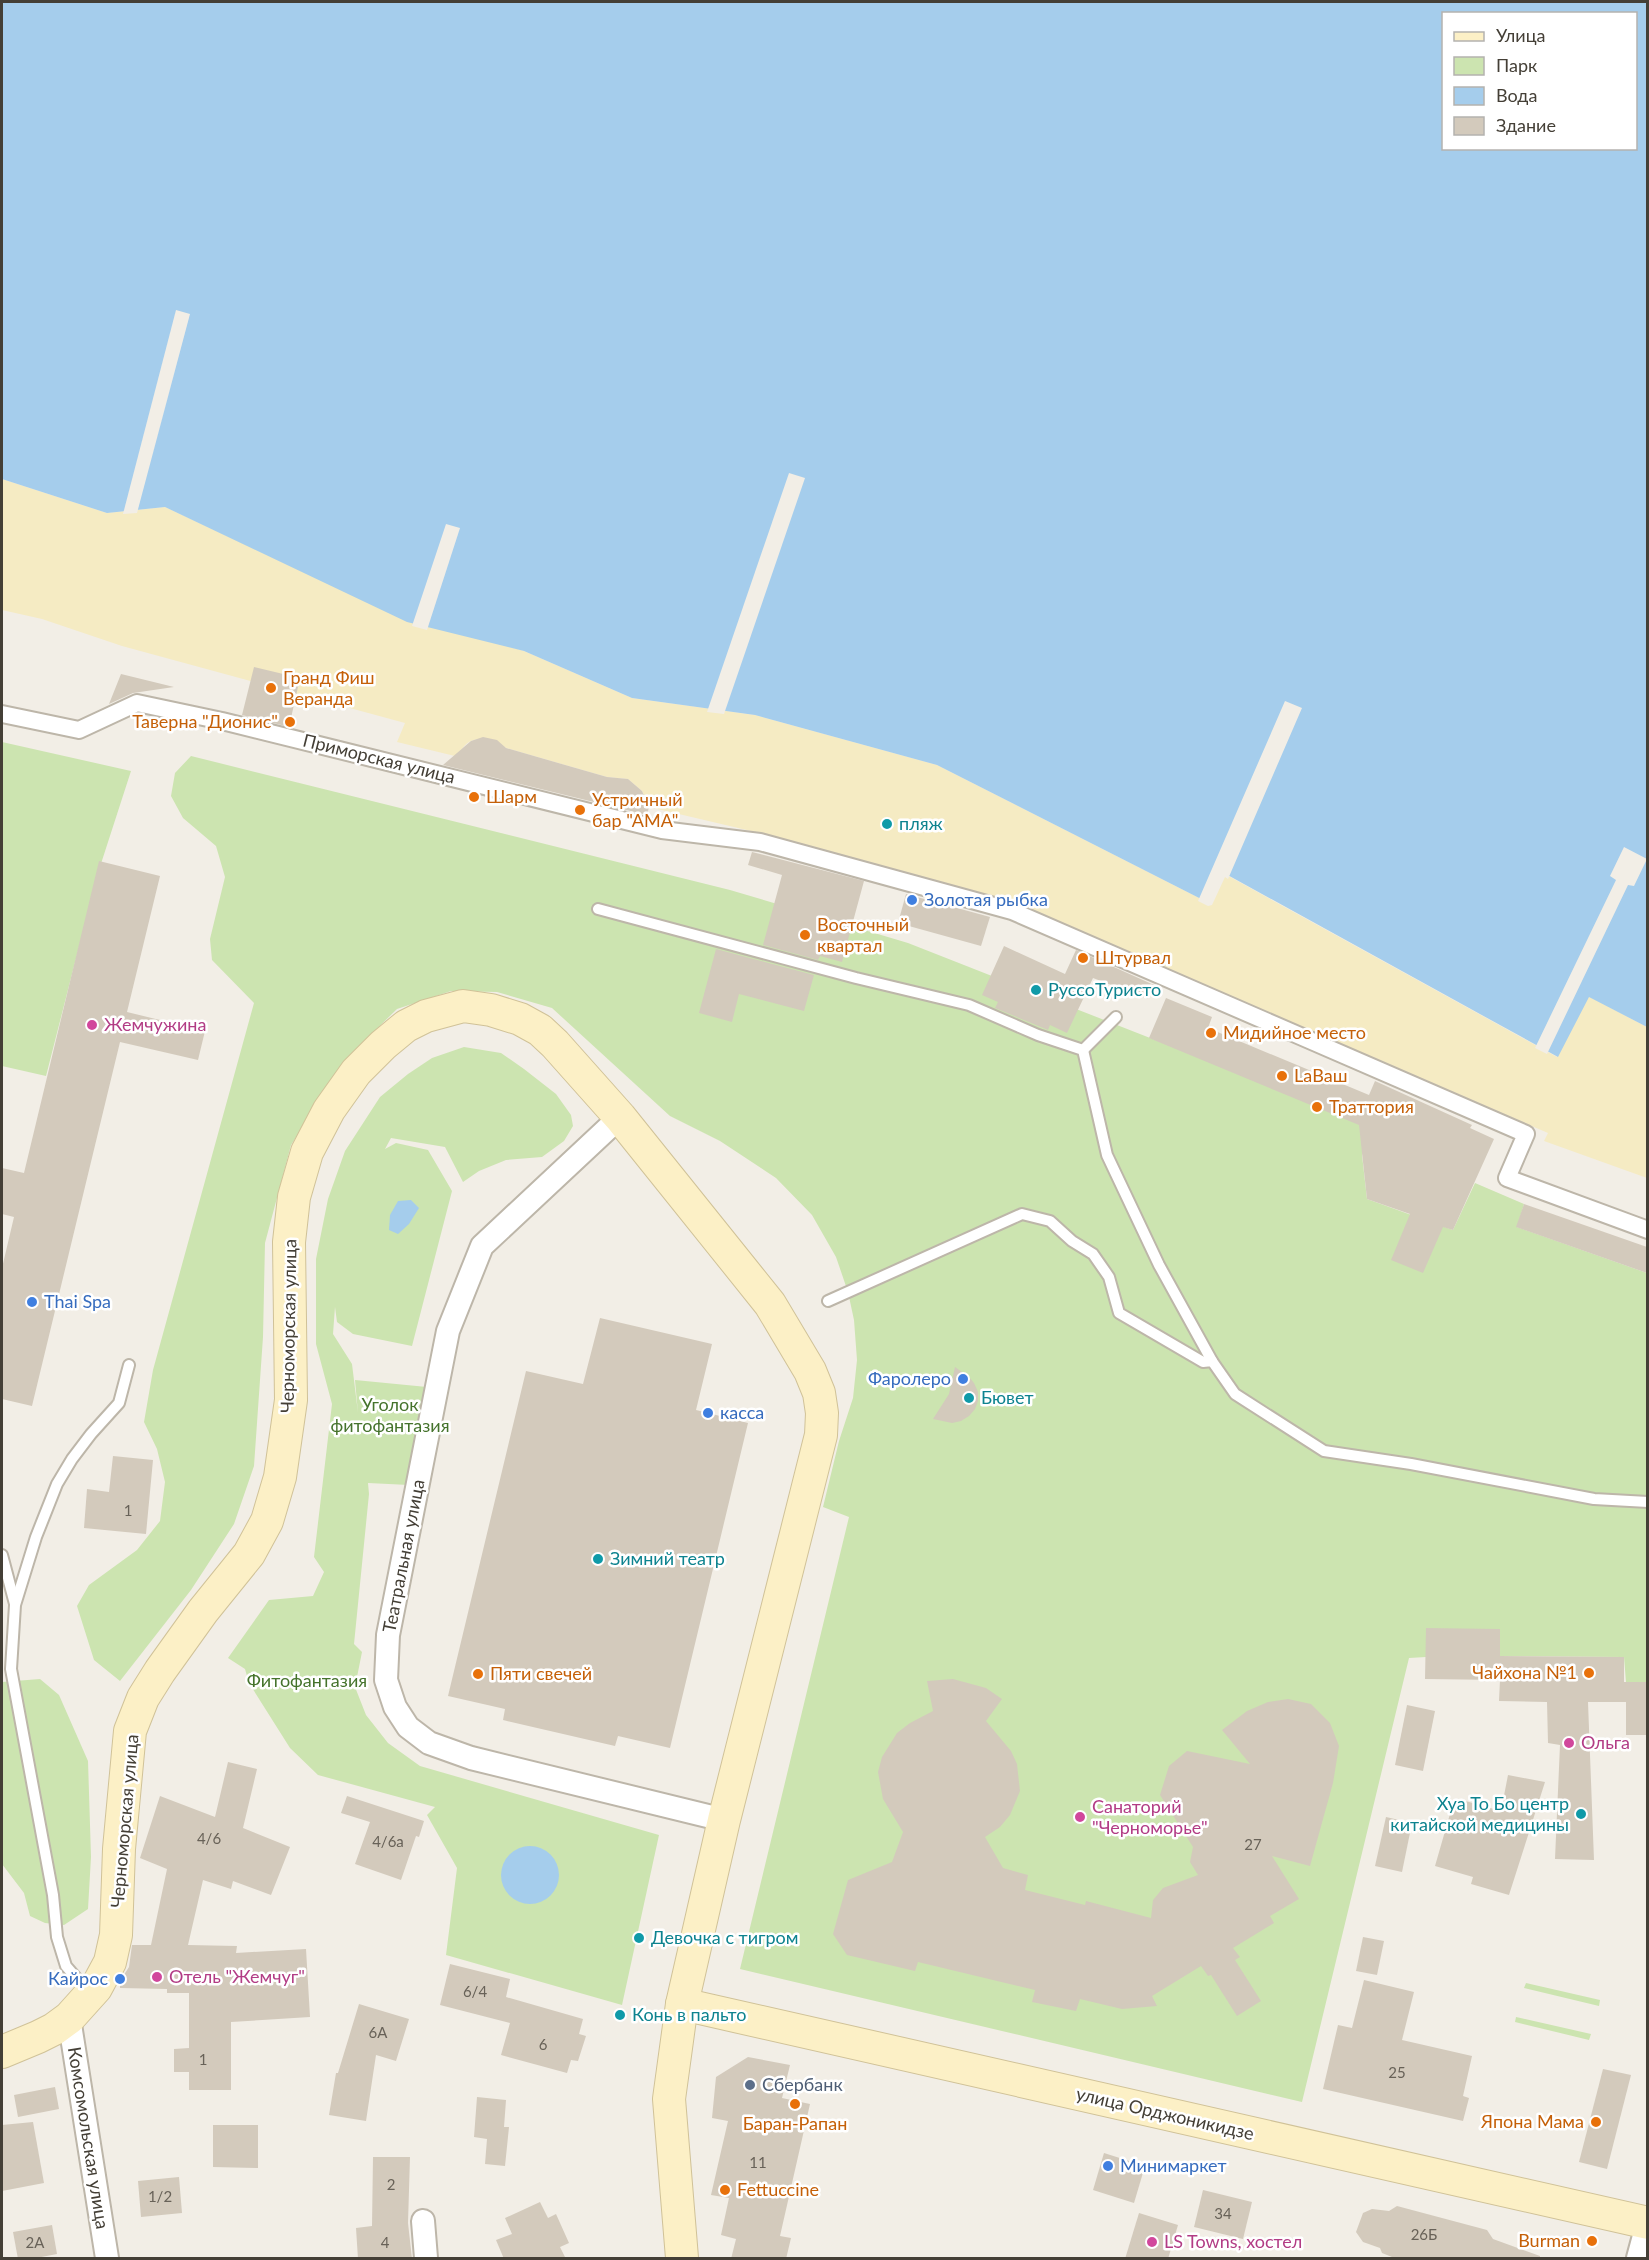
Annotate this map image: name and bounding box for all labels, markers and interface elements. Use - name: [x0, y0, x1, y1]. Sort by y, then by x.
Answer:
- legend: [1442, 12, 1637, 150]
- text: Улица: [1496, 24, 1546, 46]
- text: Парк: [1496, 54, 1538, 76]
- text: Вода: [1496, 84, 1537, 106]
- text: Здание: [1496, 114, 1556, 136]
- place label: Гранд Фиш Веранда: [283, 666, 375, 709]
- marker: Гранд Фиш Веранда: [264, 681, 278, 695]
- place label: Таверна "Дионис": [132, 710, 278, 732]
- marker: Таверна "Дионис": [283, 715, 297, 729]
- street label: Приморская улица: [301, 728, 458, 788]
- place label: Шарм: [486, 785, 537, 807]
- place label: Устричный бар "АМА": [592, 788, 683, 831]
- marker: Шарм: [467, 790, 481, 804]
- marker: Устричный бар "АМА": [573, 803, 587, 817]
- place label: пляж: [899, 812, 943, 834]
- marker: пляж: [880, 817, 894, 831]
- place label: Золотая рыбка: [924, 888, 1048, 910]
- marker: Золотая рыбка: [905, 893, 919, 907]
- place label: Восточный квартал: [817, 913, 909, 956]
- marker: Восточный квартал: [798, 928, 812, 942]
- place label: Штурвал: [1095, 946, 1171, 968]
- marker: Штурвал: [1076, 951, 1090, 965]
- place label: РуссоТуристо: [1048, 978, 1161, 1000]
- marker: РуссоТуристо: [1029, 983, 1043, 997]
- place label: Жемчужина: [104, 1013, 206, 1035]
- marker: Жемчужина: [85, 1018, 99, 1032]
- place label: Мидийное место: [1223, 1021, 1366, 1043]
- marker: Мидийное место: [1204, 1026, 1218, 1040]
- place label: LaВаш: [1294, 1064, 1347, 1086]
- marker: LaВаш: [1275, 1069, 1289, 1083]
- place label: Траттория: [1329, 1095, 1414, 1117]
- marker: Траттория: [1310, 1100, 1324, 1114]
- street label: Черноморская улица: [275, 1239, 301, 1413]
- place label: Thai Spa: [44, 1290, 111, 1312]
- marker: Thai Spa: [25, 1295, 39, 1309]
- place label: Фаролеро: [868, 1367, 951, 1389]
- marker: Фаролеро: [956, 1372, 970, 1386]
- place label: Бювет: [981, 1386, 1034, 1408]
- marker: Бювет: [962, 1391, 976, 1405]
- park label: Уголок фитофантазия: [330, 1393, 450, 1436]
- place label: касса: [720, 1401, 764, 1423]
- marker: касса: [701, 1406, 715, 1420]
- street label: Театральная улица: [377, 1477, 429, 1634]
- house number: 1: [124, 1501, 132, 1519]
- place label: Зимний театр: [610, 1547, 725, 1569]
- marker: Зимний театр: [591, 1552, 605, 1566]
- place label: Чайхона №1: [1472, 1661, 1577, 1683]
- place label: Пяти свечей: [490, 1662, 592, 1684]
- marker: Чайхона №1: [1582, 1666, 1596, 1680]
- marker: Пяти свечей: [471, 1667, 485, 1681]
- park label: Фитофантазия: [247, 1669, 367, 1691]
- place label: Ольга: [1581, 1731, 1630, 1753]
- street label: Черноморская улица: [105, 1733, 143, 1909]
- marker: Ольга: [1562, 1736, 1576, 1750]
- place label: Хуа То Бо центр китайской медицины: [1390, 1792, 1569, 1835]
- place label: Санаторий "Черноморье": [1092, 1795, 1208, 1838]
- marker: Хуа То Бо центр китайской медицины: [1574, 1807, 1588, 1821]
- marker: Санаторий "Черноморье": [1073, 1810, 1087, 1824]
- house number: 4/6: [197, 1829, 221, 1847]
- house number: 4/6а: [372, 1832, 404, 1850]
- house number: 27: [1244, 1835, 1262, 1853]
- place label: Девочка с тигром: [651, 1926, 798, 1948]
- marker: Девочка с тигром: [632, 1931, 646, 1945]
- place label: Отель "Жемчуг": [169, 1965, 305, 1987]
- place label: Кайрос: [48, 1967, 108, 1989]
- marker: Отель "Жемчуг": [150, 1970, 164, 1984]
- marker: Кайрос: [113, 1972, 127, 1986]
- house number: 6/4: [463, 1982, 487, 2000]
- place label: Конь в пальто: [632, 2003, 746, 2025]
- marker: Конь в пальто: [613, 2008, 627, 2022]
- house number: 6А: [369, 2023, 388, 2041]
- house number: 6: [539, 2035, 548, 2053]
- street label: Комсомольская улица: [64, 2045, 114, 2231]
- house number: 1: [199, 2050, 207, 2068]
- house number: 25: [1388, 2063, 1406, 2081]
- place label: Сбербанк: [762, 2073, 843, 2095]
- marker: Сбербанк: [743, 2078, 757, 2092]
- street label: улица Орджоникидзе: [1074, 2082, 1256, 2144]
- marker: Баран-Рапан: [788, 2097, 802, 2111]
- place label: Япона Мама: [1480, 2110, 1584, 2132]
- place label: Баран-Рапан: [743, 2112, 847, 2134]
- marker: Япона Мама: [1589, 2115, 1603, 2129]
- house number: 11: [749, 2153, 767, 2171]
- place label: Минимаркет: [1120, 2154, 1227, 2176]
- marker: Минимаркет: [1101, 2159, 1115, 2173]
- house number: 2: [387, 2175, 395, 2193]
- place label: Fettuccine: [737, 2178, 819, 2200]
- marker: Fettuccine: [718, 2183, 732, 2197]
- house number: 1/2: [148, 2187, 172, 2205]
- house number: 34: [1214, 2204, 1232, 2222]
- house number: 26Б: [1411, 2225, 1437, 2243]
- place label: Burman: [1518, 2229, 1580, 2251]
- place label: LS Towns, хостел: [1164, 2230, 1302, 2252]
- house number: 2А: [26, 2233, 45, 2251]
- house number: 4: [381, 2233, 390, 2251]
- marker: Burman: [1585, 2234, 1599, 2248]
- marker: LS Towns, хостел: [1145, 2235, 1159, 2249]

